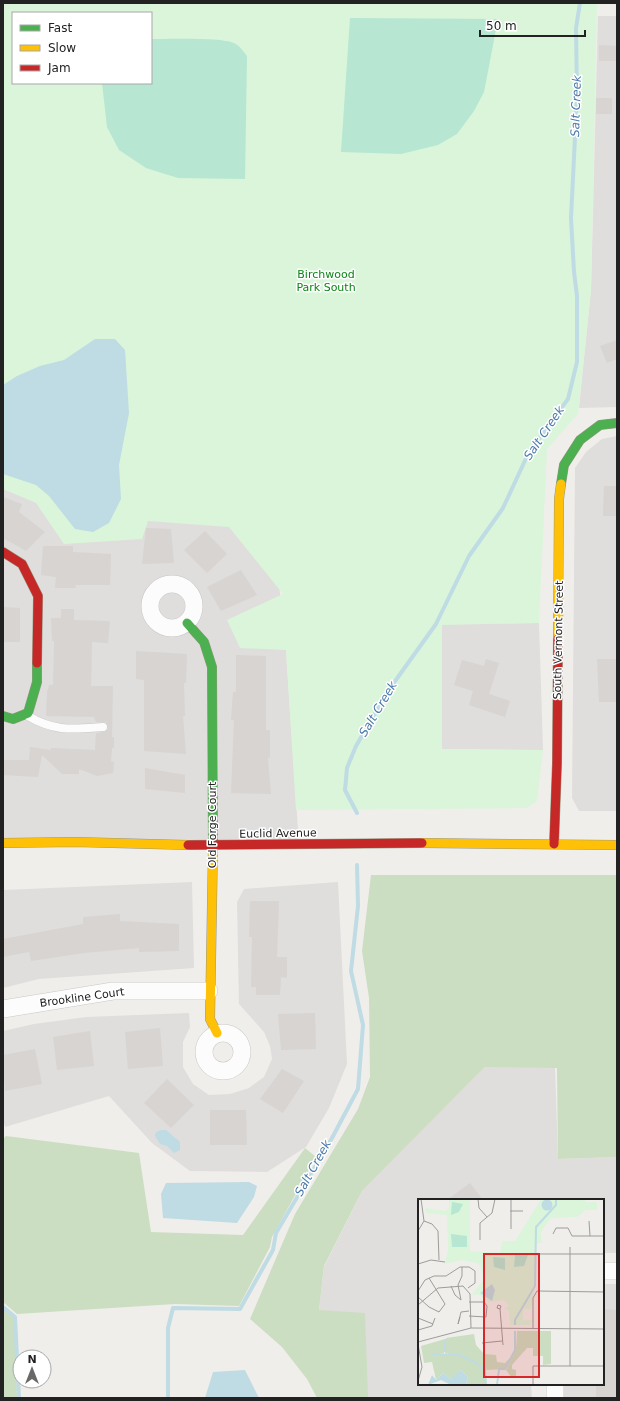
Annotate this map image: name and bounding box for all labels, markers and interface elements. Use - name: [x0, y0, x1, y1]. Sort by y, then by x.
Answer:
- legend: [12, 12, 152, 84]
- scale bar: [480, 12, 585, 38]
- text: 50 m: [486, 19, 517, 33]
- text: Fast: [48, 21, 72, 35]
- text: Slow: [48, 41, 76, 55]
- text: Jam: [47, 61, 71, 75]
- water label: Salt Creek: [568, 74, 584, 137]
- park label: Birchwood Park South: [296, 268, 356, 294]
- water label: Salt Creek: [521, 403, 568, 463]
- street label: South Vermont Street: [551, 580, 566, 700]
- water label: Salt Creek: [356, 678, 400, 739]
- street label: Old Forge Court: [206, 781, 219, 868]
- street label: Euclid Avenue: [239, 826, 317, 841]
- street label: Brookline Court: [39, 985, 126, 1010]
- water label: Salt Creek: [292, 1137, 335, 1198]
- inset map: [418, 1199, 604, 1385]
- north arrow: [12, 1349, 52, 1389]
- text: N: [27, 1353, 37, 1366]

